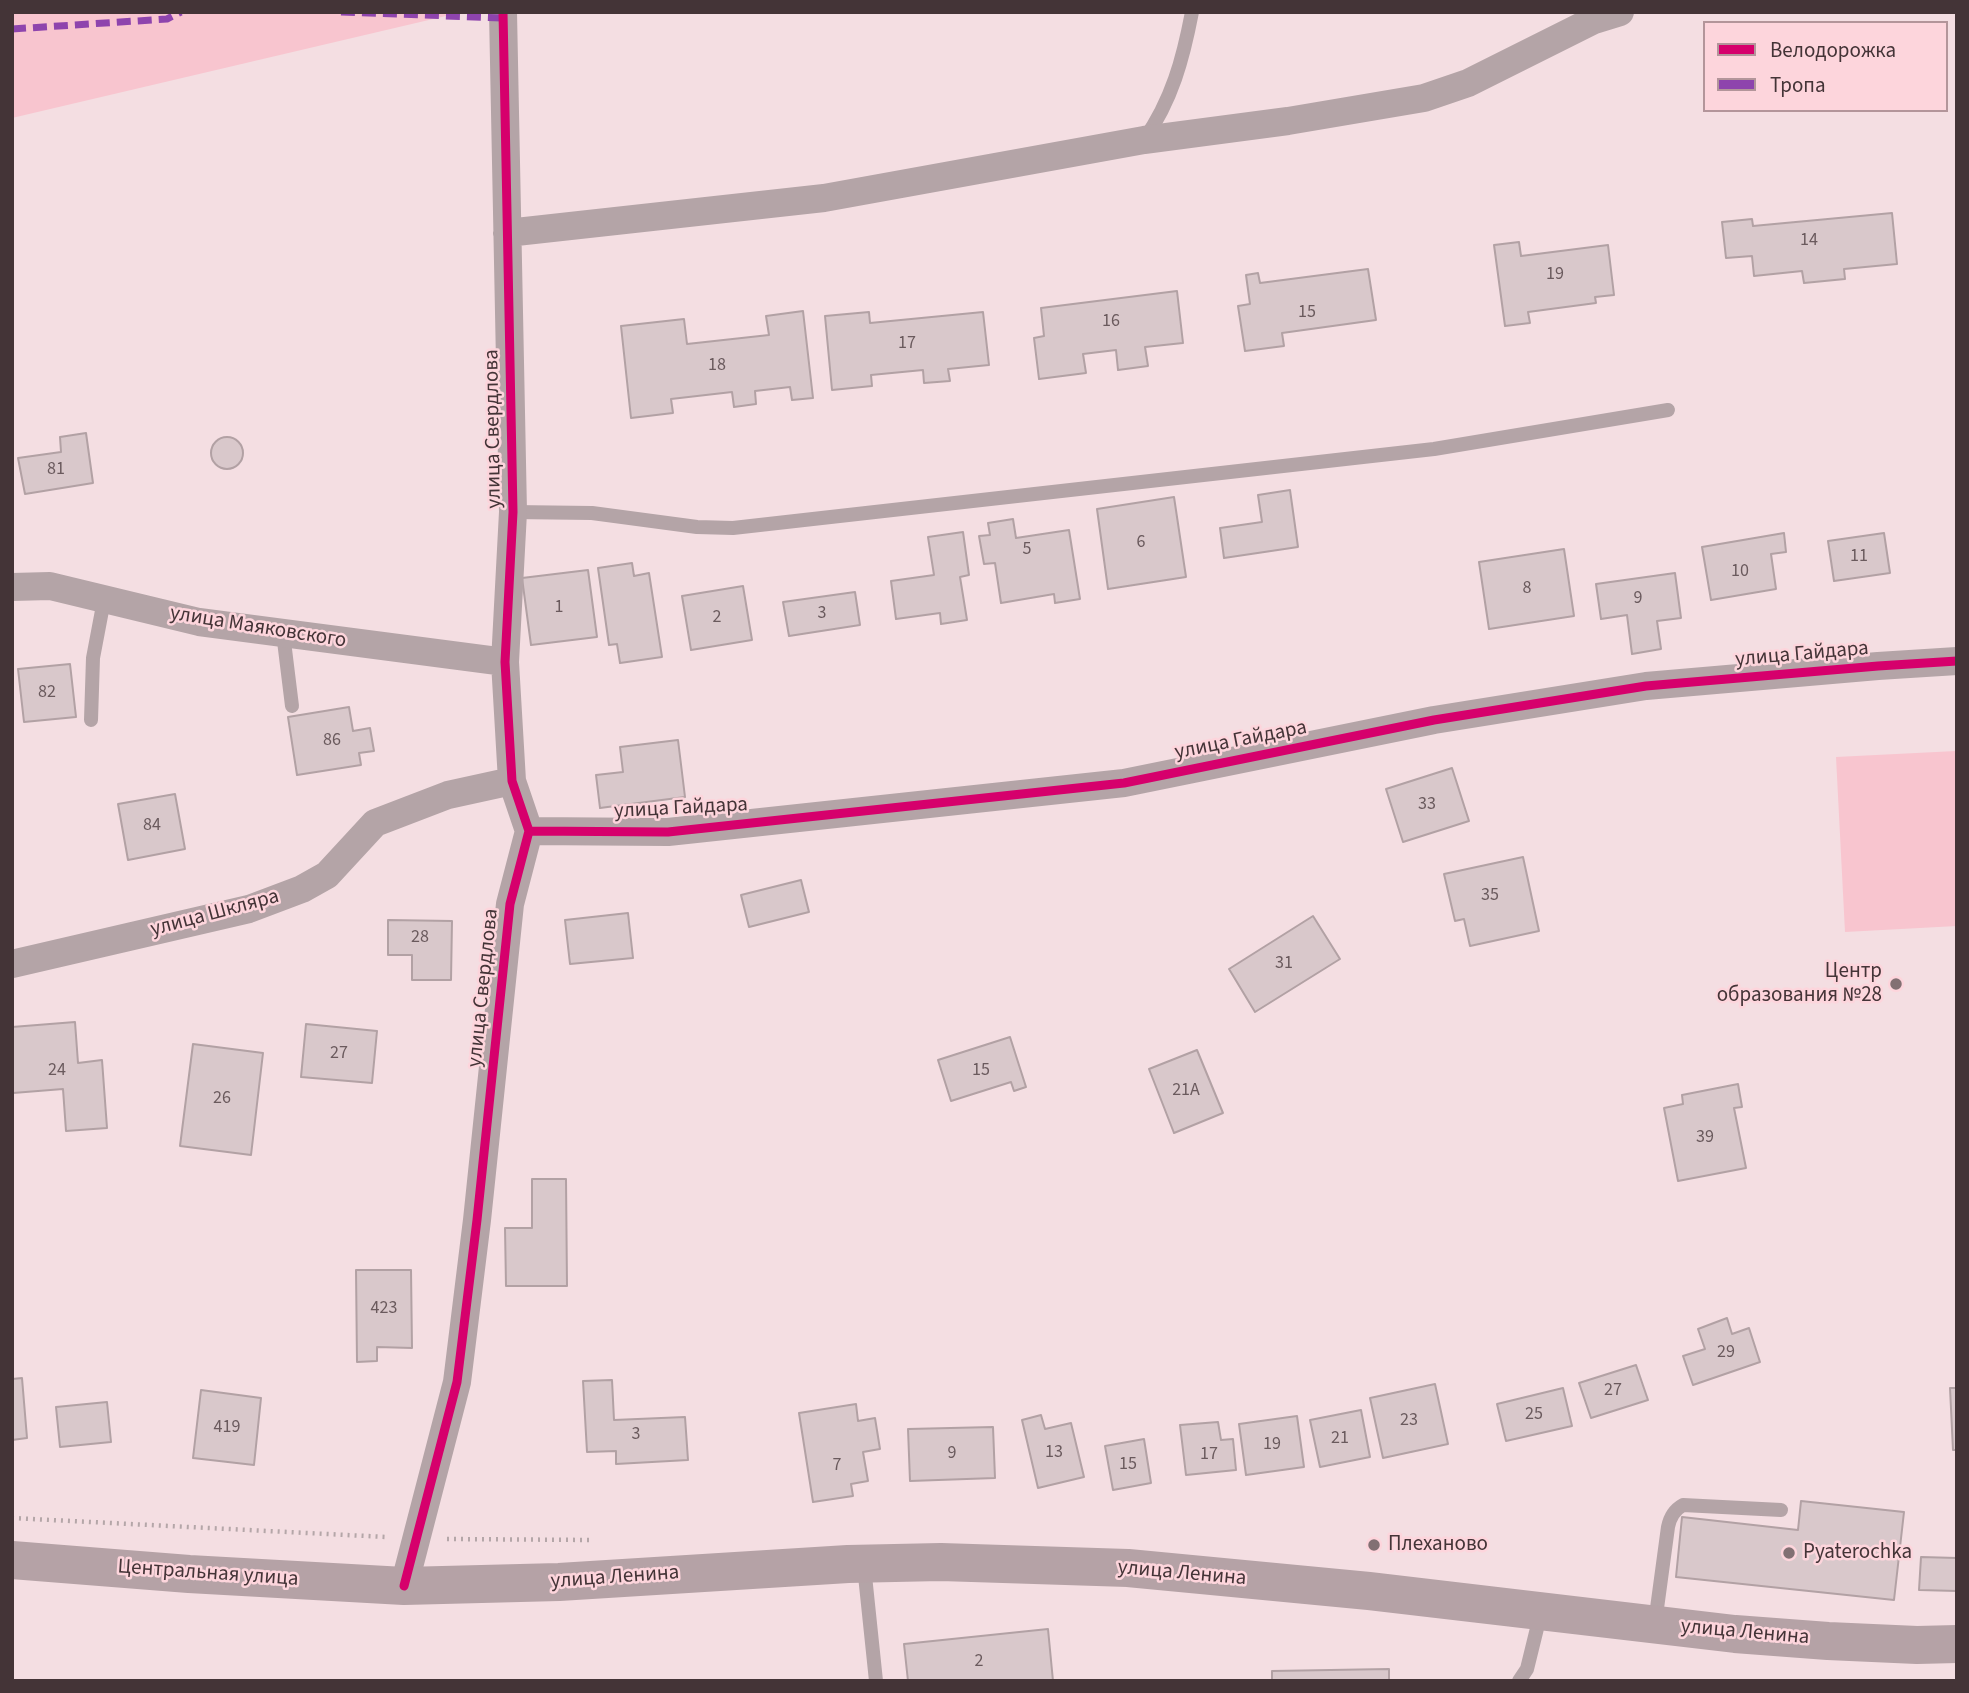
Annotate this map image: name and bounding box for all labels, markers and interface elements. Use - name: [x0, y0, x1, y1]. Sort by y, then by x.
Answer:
- legend: [1703, 21, 1948, 112]
- text: Велодорожка: [1770, 35, 1896, 65]
- text: Тропа: [1770, 70, 1826, 100]
- house number: 14: [1800, 230, 1818, 252]
- house number: 19: [1546, 264, 1564, 286]
- house number: 15: [1298, 302, 1316, 324]
- house number: 16: [1102, 311, 1120, 333]
- house number: 17: [898, 333, 916, 355]
- street label: улица Свердлова: [480, 349, 508, 509]
- house number: 18: [708, 355, 726, 377]
- house number: 81: [47, 459, 65, 481]
- house number: 6: [1137, 532, 1145, 554]
- house number: 5: [1023, 539, 1031, 561]
- house number: 11: [1850, 546, 1868, 568]
- house number: 10: [1731, 561, 1749, 583]
- house number: 8: [1523, 578, 1531, 600]
- house number: 9: [1634, 588, 1642, 610]
- house number: 1: [555, 597, 563, 619]
- street label: улица Маяковского: [168, 602, 348, 654]
- house number: 3: [818, 603, 826, 625]
- house number: 2: [713, 607, 721, 629]
- street label: улица Гайдара: [1734, 637, 1870, 673]
- house number: 82: [38, 682, 56, 704]
- street label: улица Гайдара: [1173, 716, 1309, 766]
- house number: 86: [323, 730, 341, 752]
- street label: улица Гайдара: [613, 793, 749, 825]
- house number: 33: [1418, 794, 1436, 816]
- house number: 84: [143, 815, 161, 837]
- street label: улица Шкляра: [148, 885, 282, 943]
- house number: 35: [1481, 885, 1499, 907]
- street label: улица Свердлова: [463, 907, 505, 1069]
- house number: 28: [411, 927, 429, 949]
- house number: 31: [1275, 953, 1293, 975]
- place label: Центр образования №28: [1717, 959, 1882, 1009]
- marker: Центр образования №28: [1888, 976, 1904, 992]
- house number: 27: [330, 1043, 348, 1065]
- house number: 24: [48, 1060, 66, 1082]
- house number: 15: [972, 1060, 990, 1082]
- house number: 21А: [1172, 1080, 1200, 1102]
- house number: 26: [213, 1088, 231, 1110]
- house number: 39: [1696, 1127, 1714, 1149]
- house number: 423: [371, 1298, 397, 1320]
- house number: 29: [1717, 1342, 1735, 1364]
- house number: 27: [1604, 1380, 1622, 1402]
- house number: 25: [1525, 1404, 1543, 1426]
- house number: 23: [1400, 1410, 1418, 1432]
- house number: 419: [214, 1417, 240, 1439]
- house number: 3: [632, 1424, 640, 1446]
- house number: 21: [1331, 1428, 1349, 1450]
- house number: 19: [1263, 1434, 1281, 1456]
- house number: 13: [1045, 1442, 1063, 1464]
- house number: 9: [948, 1443, 956, 1465]
- house number: 17: [1200, 1444, 1218, 1466]
- house number: 15: [1119, 1454, 1137, 1476]
- house number: 7: [833, 1455, 841, 1477]
- place label: Плеханово: [1388, 1532, 1488, 1558]
- marker: Плеханово: [1366, 1537, 1382, 1553]
- place label: Pyaterochka: [1803, 1540, 1912, 1566]
- marker: Pyaterochka: [1781, 1545, 1797, 1561]
- street label: Центральная улица: [117, 1555, 299, 1593]
- street label: улица Ленина: [1117, 1556, 1247, 1592]
- street label: улица Ленина: [550, 1561, 680, 1595]
- street label: улица Ленина: [1680, 1615, 1810, 1651]
- house number: 2: [975, 1651, 983, 1673]

